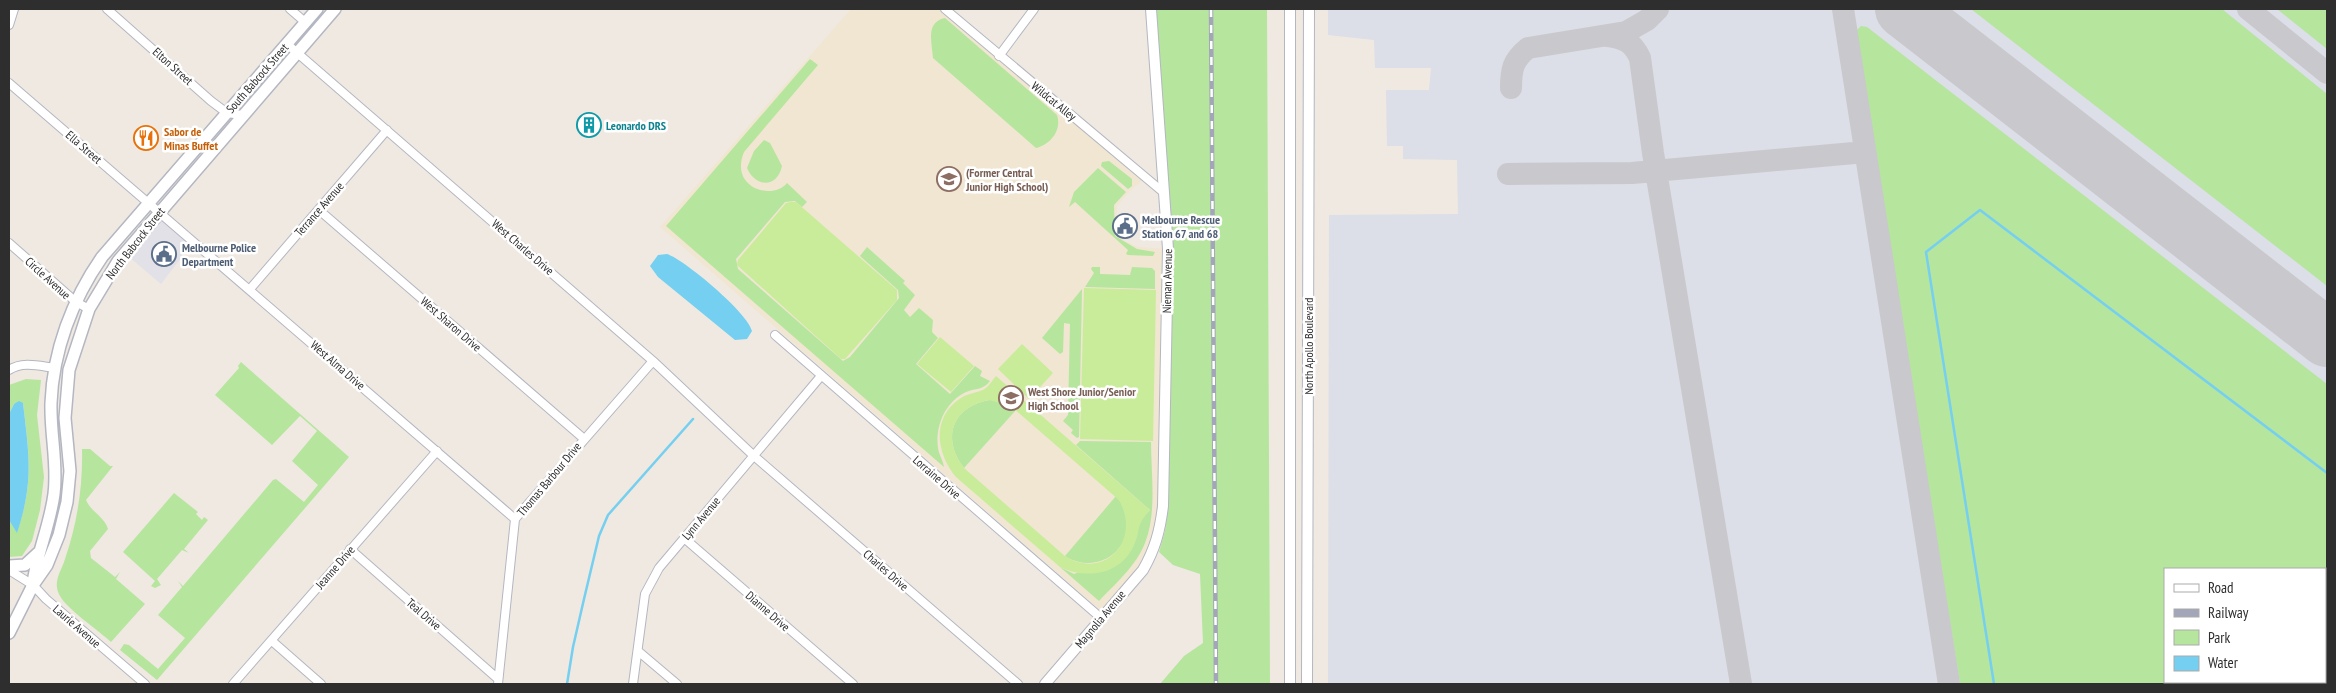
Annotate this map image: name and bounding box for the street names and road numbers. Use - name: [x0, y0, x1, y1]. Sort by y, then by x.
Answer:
- street label: South Babcock Street: [223, 40, 292, 116]
- street label: Elton Street: [150, 44, 197, 88]
- street label: Wildcat Alley: [1028, 78, 1080, 124]
- street label: Ella Street: [63, 127, 106, 167]
- street label: Terrance Avenue: [291, 179, 347, 239]
- street label: North Babcock Street: [102, 203, 168, 282]
- street label: West Charles Drive: [489, 216, 557, 278]
- street label: Nieman Avenue: [1159, 249, 1175, 313]
- street label: Circle Avenue: [22, 254, 74, 302]
- street label: West Sharon Drive: [417, 293, 485, 355]
- street label: North Apollo Boulevard: [1301, 298, 1316, 394]
- street label: West Alma Drive: [308, 337, 368, 393]
- street label: Thomas Barbour Drive: [514, 439, 584, 519]
- street label: Lorraine Drive: [910, 452, 964, 502]
- street label: Lynn Avenue: [679, 493, 723, 543]
- street label: Jeanne Drive: [311, 542, 358, 592]
- street label: Charles Drive: [860, 546, 912, 594]
- street label: Magnolia Avenue: [1071, 587, 1129, 651]
- street label: Dianne Drive: [743, 588, 793, 634]
- street label: Teal Drive: [404, 595, 444, 633]
- street label: Laurie Avenue: [50, 601, 104, 651]

